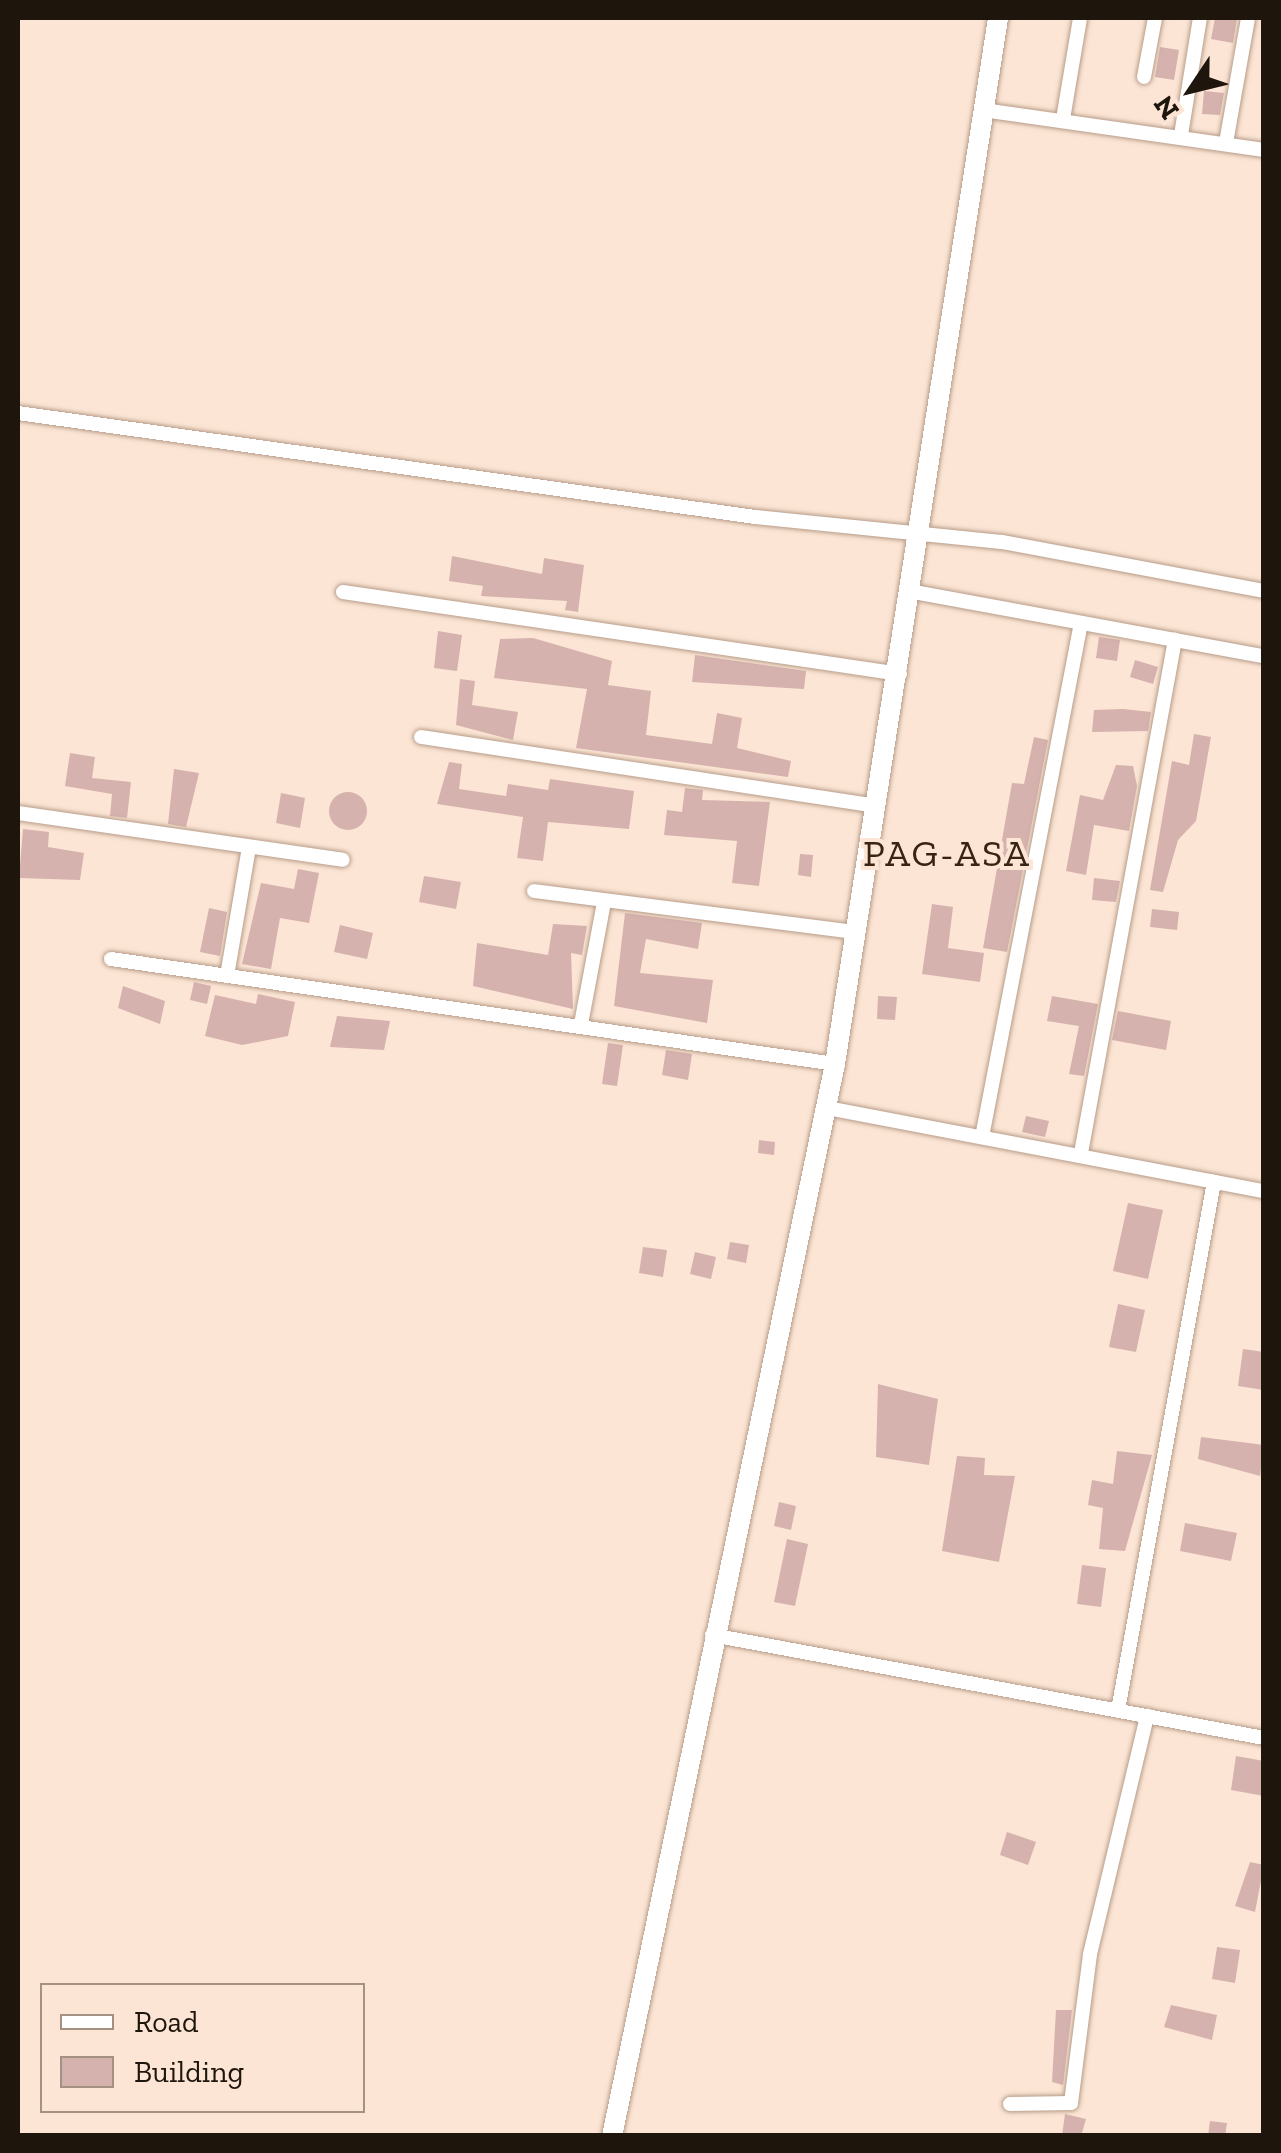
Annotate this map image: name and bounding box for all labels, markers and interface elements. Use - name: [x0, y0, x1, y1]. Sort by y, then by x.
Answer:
- north arrow: [1141, 40, 1241, 140]
- text: N: [1146, 89, 1186, 126]
- district label: PAG-ASA: [863, 831, 1031, 877]
- legend: [40, 1983, 365, 2113]
- text: Road: [134, 2004, 199, 2040]
- text: Building: [134, 2054, 244, 2090]

